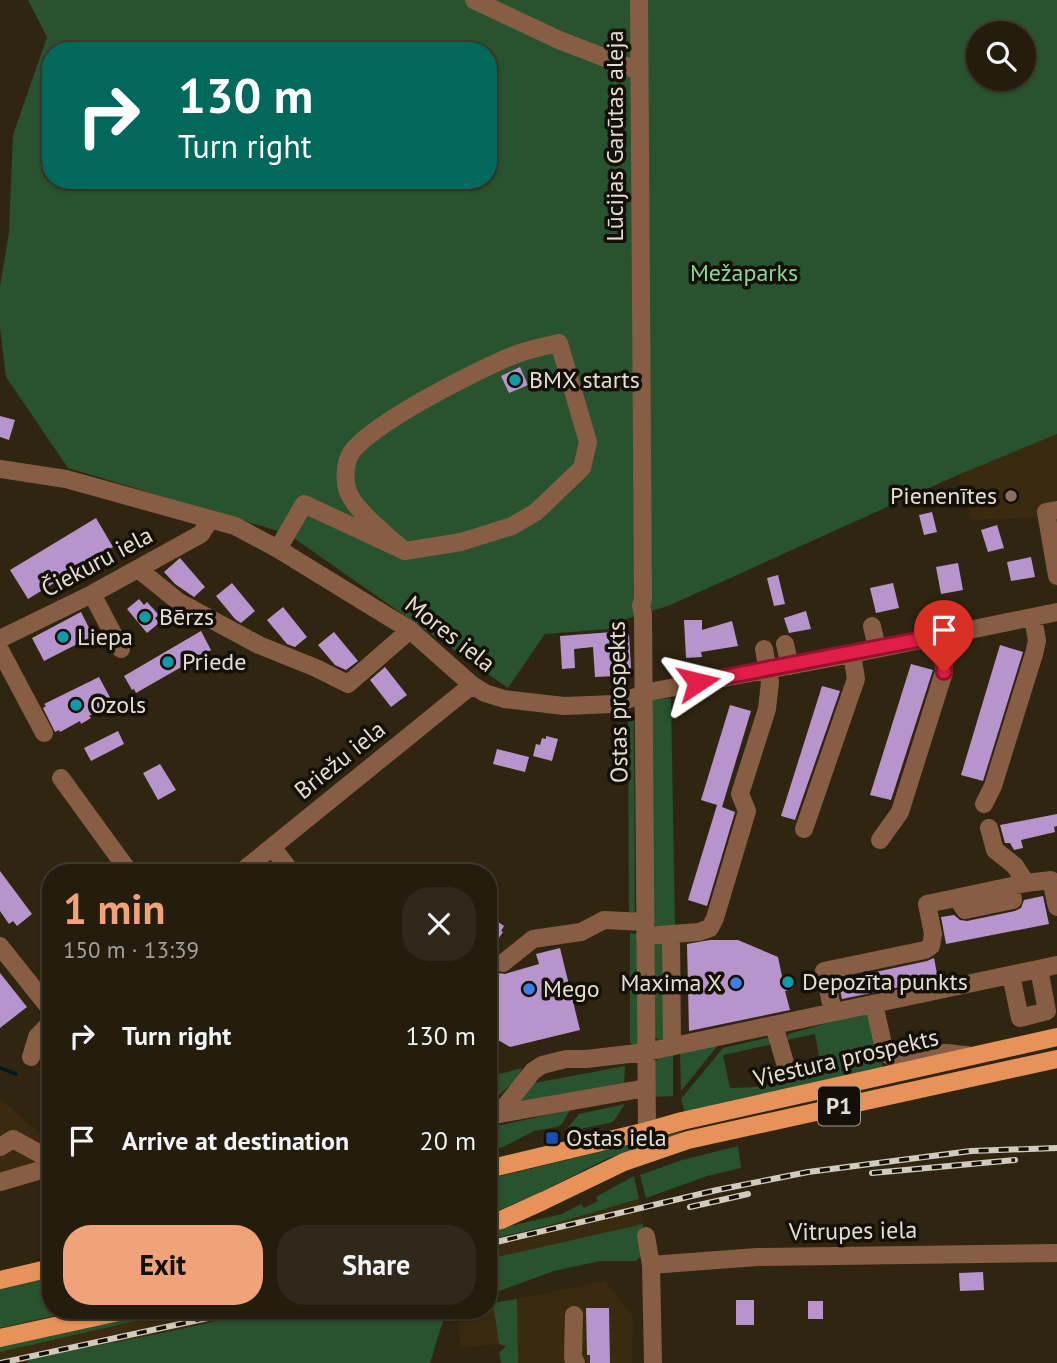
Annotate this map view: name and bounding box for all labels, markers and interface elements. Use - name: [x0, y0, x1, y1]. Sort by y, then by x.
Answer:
- map controls: [966, 21, 1036, 91]
- button: search: [966, 21, 1036, 91]
- street label: Lūcijas Garūtas aleja: [599, 30, 630, 242]
- text: 130 m: [178, 63, 313, 127]
- icon: right: [63, 70, 154, 161]
- text: Turn right: [178, 125, 312, 167]
- park label: Mežaparks: [690, 257, 798, 288]
- place label: BMX starts: [529, 364, 640, 395]
- marker: BMX starts: [507, 372, 523, 388]
- place label: Pienenītes: [890, 480, 997, 511]
- marker: Pienenītes: [1003, 488, 1019, 504]
- street label: Čiekuru iela: [36, 519, 158, 604]
- street label: Mores iela: [399, 589, 502, 679]
- pin: [914, 600, 974, 672]
- place label: Bērzs: [159, 601, 214, 632]
- marker: Bērzs: [137, 609, 153, 625]
- icon: arrive: [925, 611, 963, 649]
- place label: Liepa: [77, 621, 133, 652]
- street label: Ostas prospekts: [601, 621, 634, 783]
- marker: Liepa: [55, 629, 71, 645]
- position arrow: [661, 645, 735, 719]
- place label: Priede: [182, 646, 246, 677]
- marker: Priede: [160, 654, 176, 670]
- place label: Ozols: [90, 689, 146, 720]
- marker: Ozols: [68, 697, 84, 713]
- street label: Briežu iela: [288, 714, 391, 806]
- text: 1 min: [63, 881, 165, 936]
- button: close: [402, 887, 476, 961]
- text: 150 m · 13:39: [63, 935, 199, 964]
- place label: Depozīta punkts: [802, 966, 968, 997]
- place label: Maxima X: [620, 967, 722, 998]
- place label: Mego: [543, 973, 600, 1004]
- marker: Depozīta punkts: [780, 974, 796, 990]
- marker: Maxima X: [728, 975, 744, 991]
- marker: Mego: [521, 981, 537, 997]
- icon: right: [63, 1017, 101, 1055]
- text: Turn right: [122, 1019, 231, 1052]
- text: 130 m: [405, 1019, 476, 1052]
- street label: Viestura prospekts: [749, 1021, 941, 1094]
- road number: P1: [818, 1086, 860, 1126]
- icon: arrive: [63, 1122, 101, 1160]
- place label: Ostas iela: [566, 1122, 667, 1153]
- text: Arrive at destination: [122, 1124, 349, 1157]
- text: 20 m: [420, 1124, 476, 1157]
- marker: Ostas iela: [544, 1130, 560, 1146]
- street label: Vitrupes iela: [787, 1214, 918, 1247]
- button: Exit: [63, 1225, 263, 1305]
- button: Share: [277, 1225, 476, 1305]

